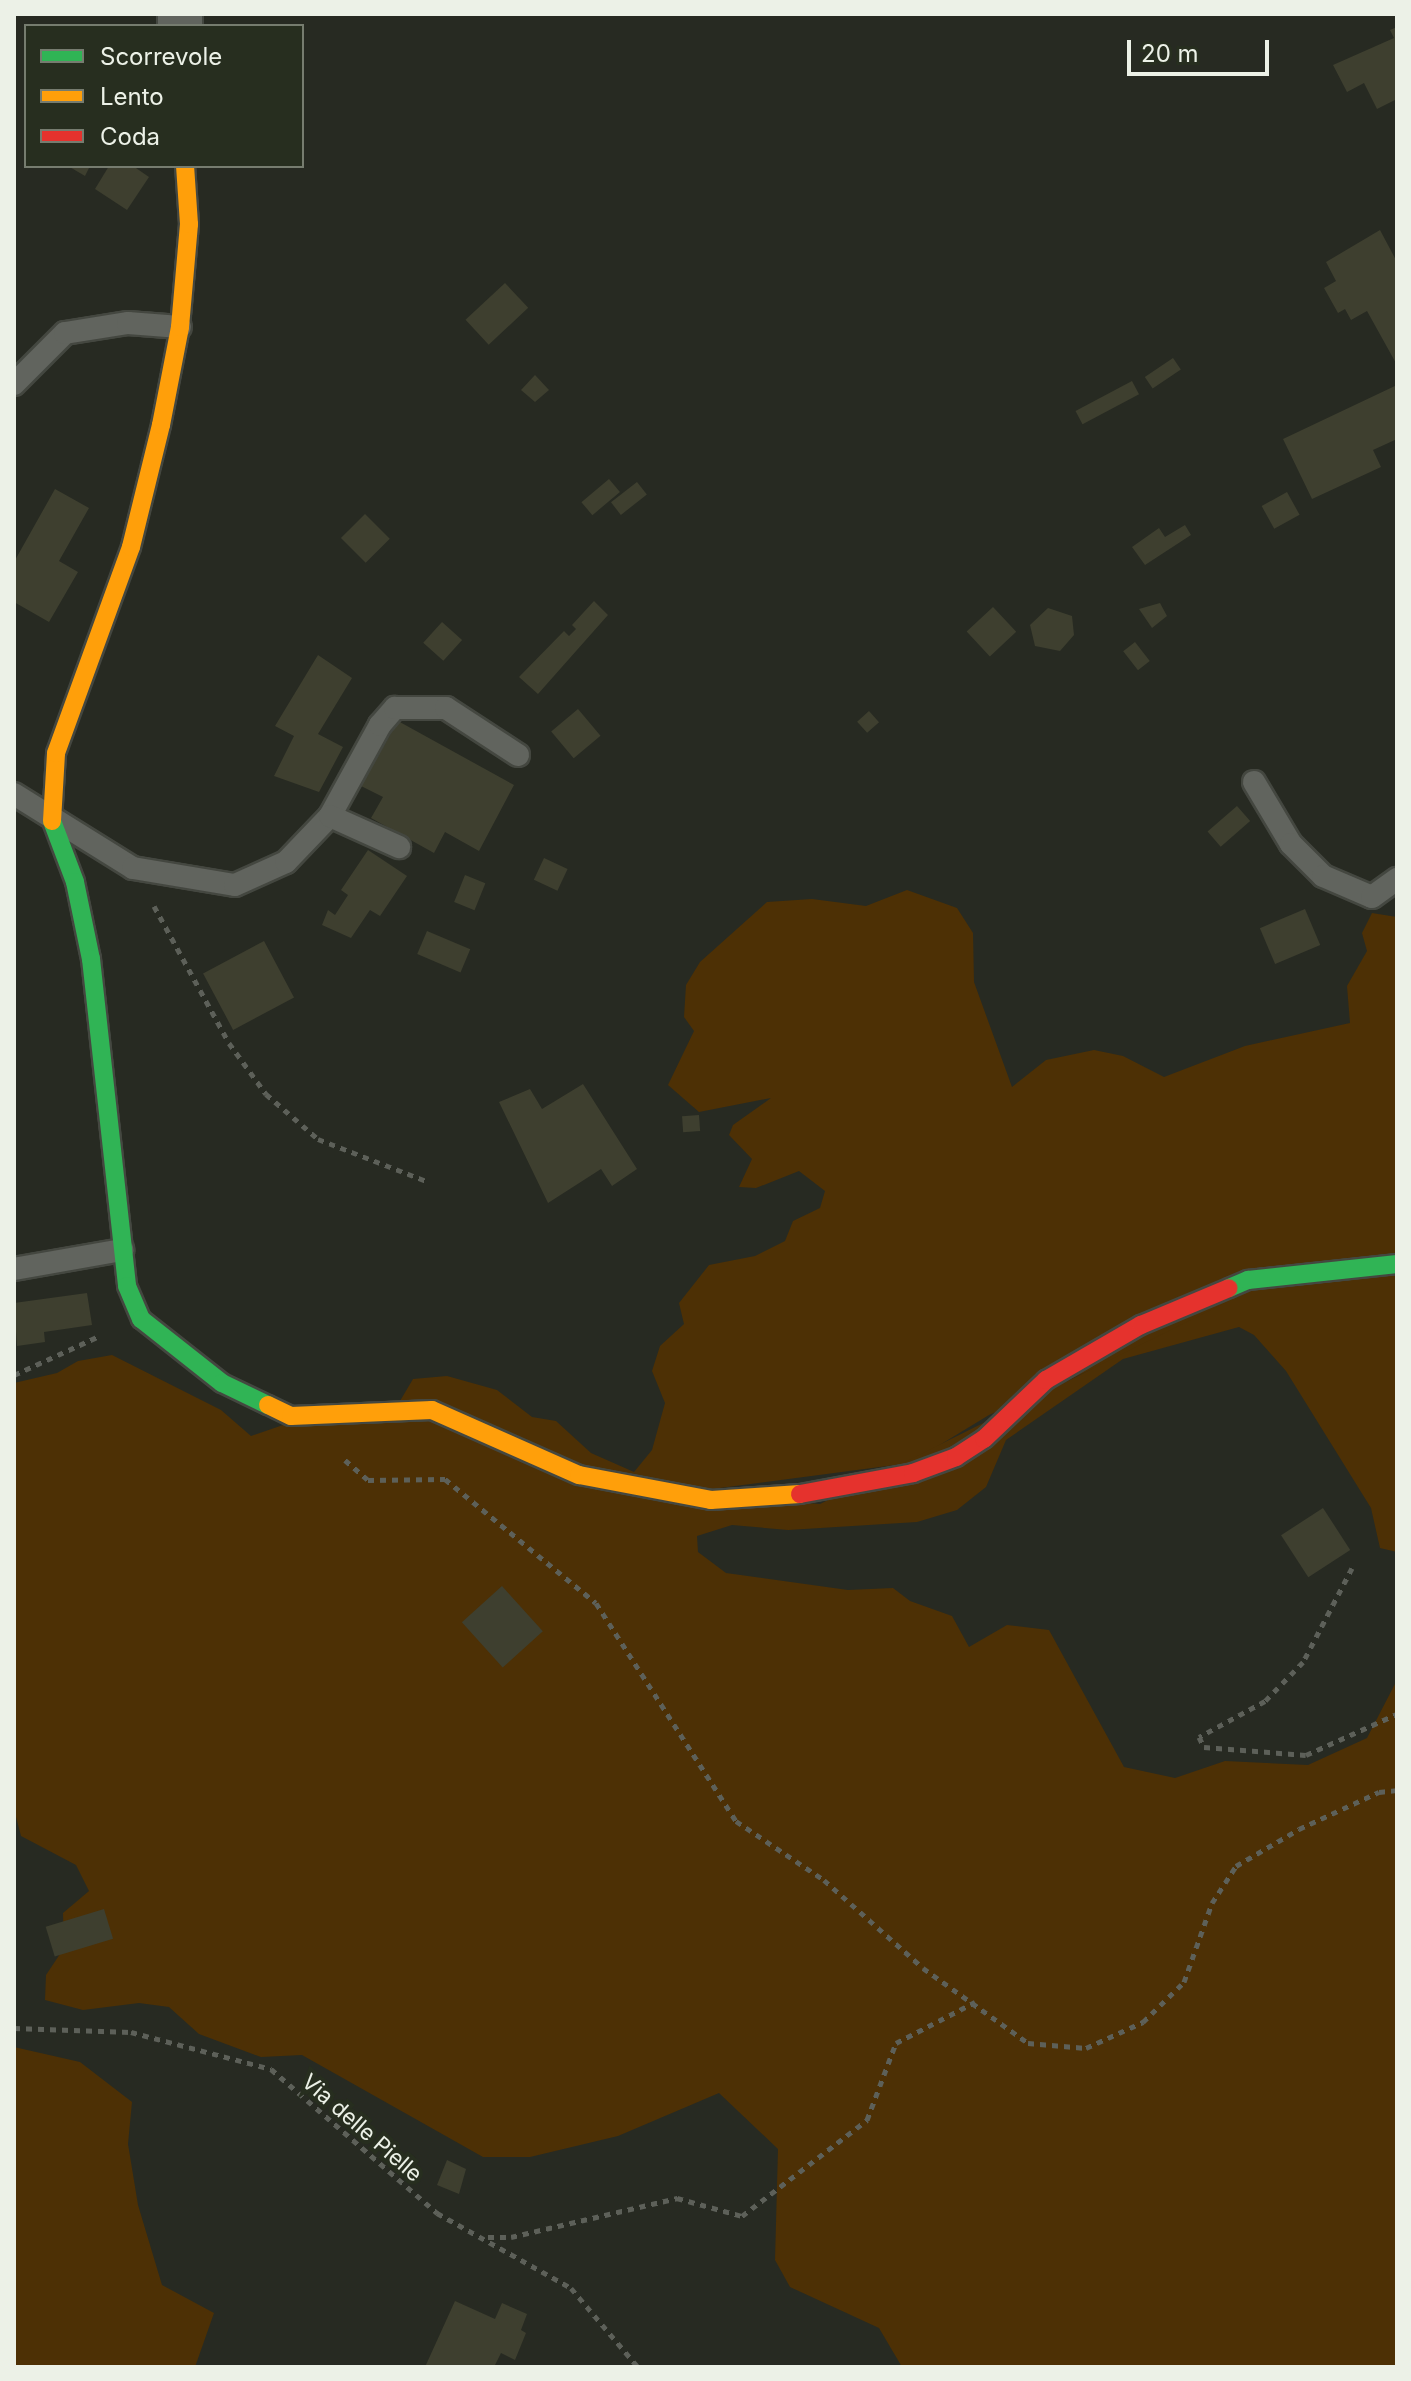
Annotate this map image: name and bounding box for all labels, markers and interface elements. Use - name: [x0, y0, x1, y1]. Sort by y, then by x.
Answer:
- legend: [24, 24, 304, 168]
- scale bar: [1131, 24, 1273, 74]
- text: 20 m: [1141, 39, 1199, 68]
- text: Scorrevole: [100, 42, 222, 71]
- text: Lento: [100, 82, 164, 111]
- text: Coda: [100, 122, 160, 151]
- street label: Via delle Pielle: [296, 2069, 428, 2187]

